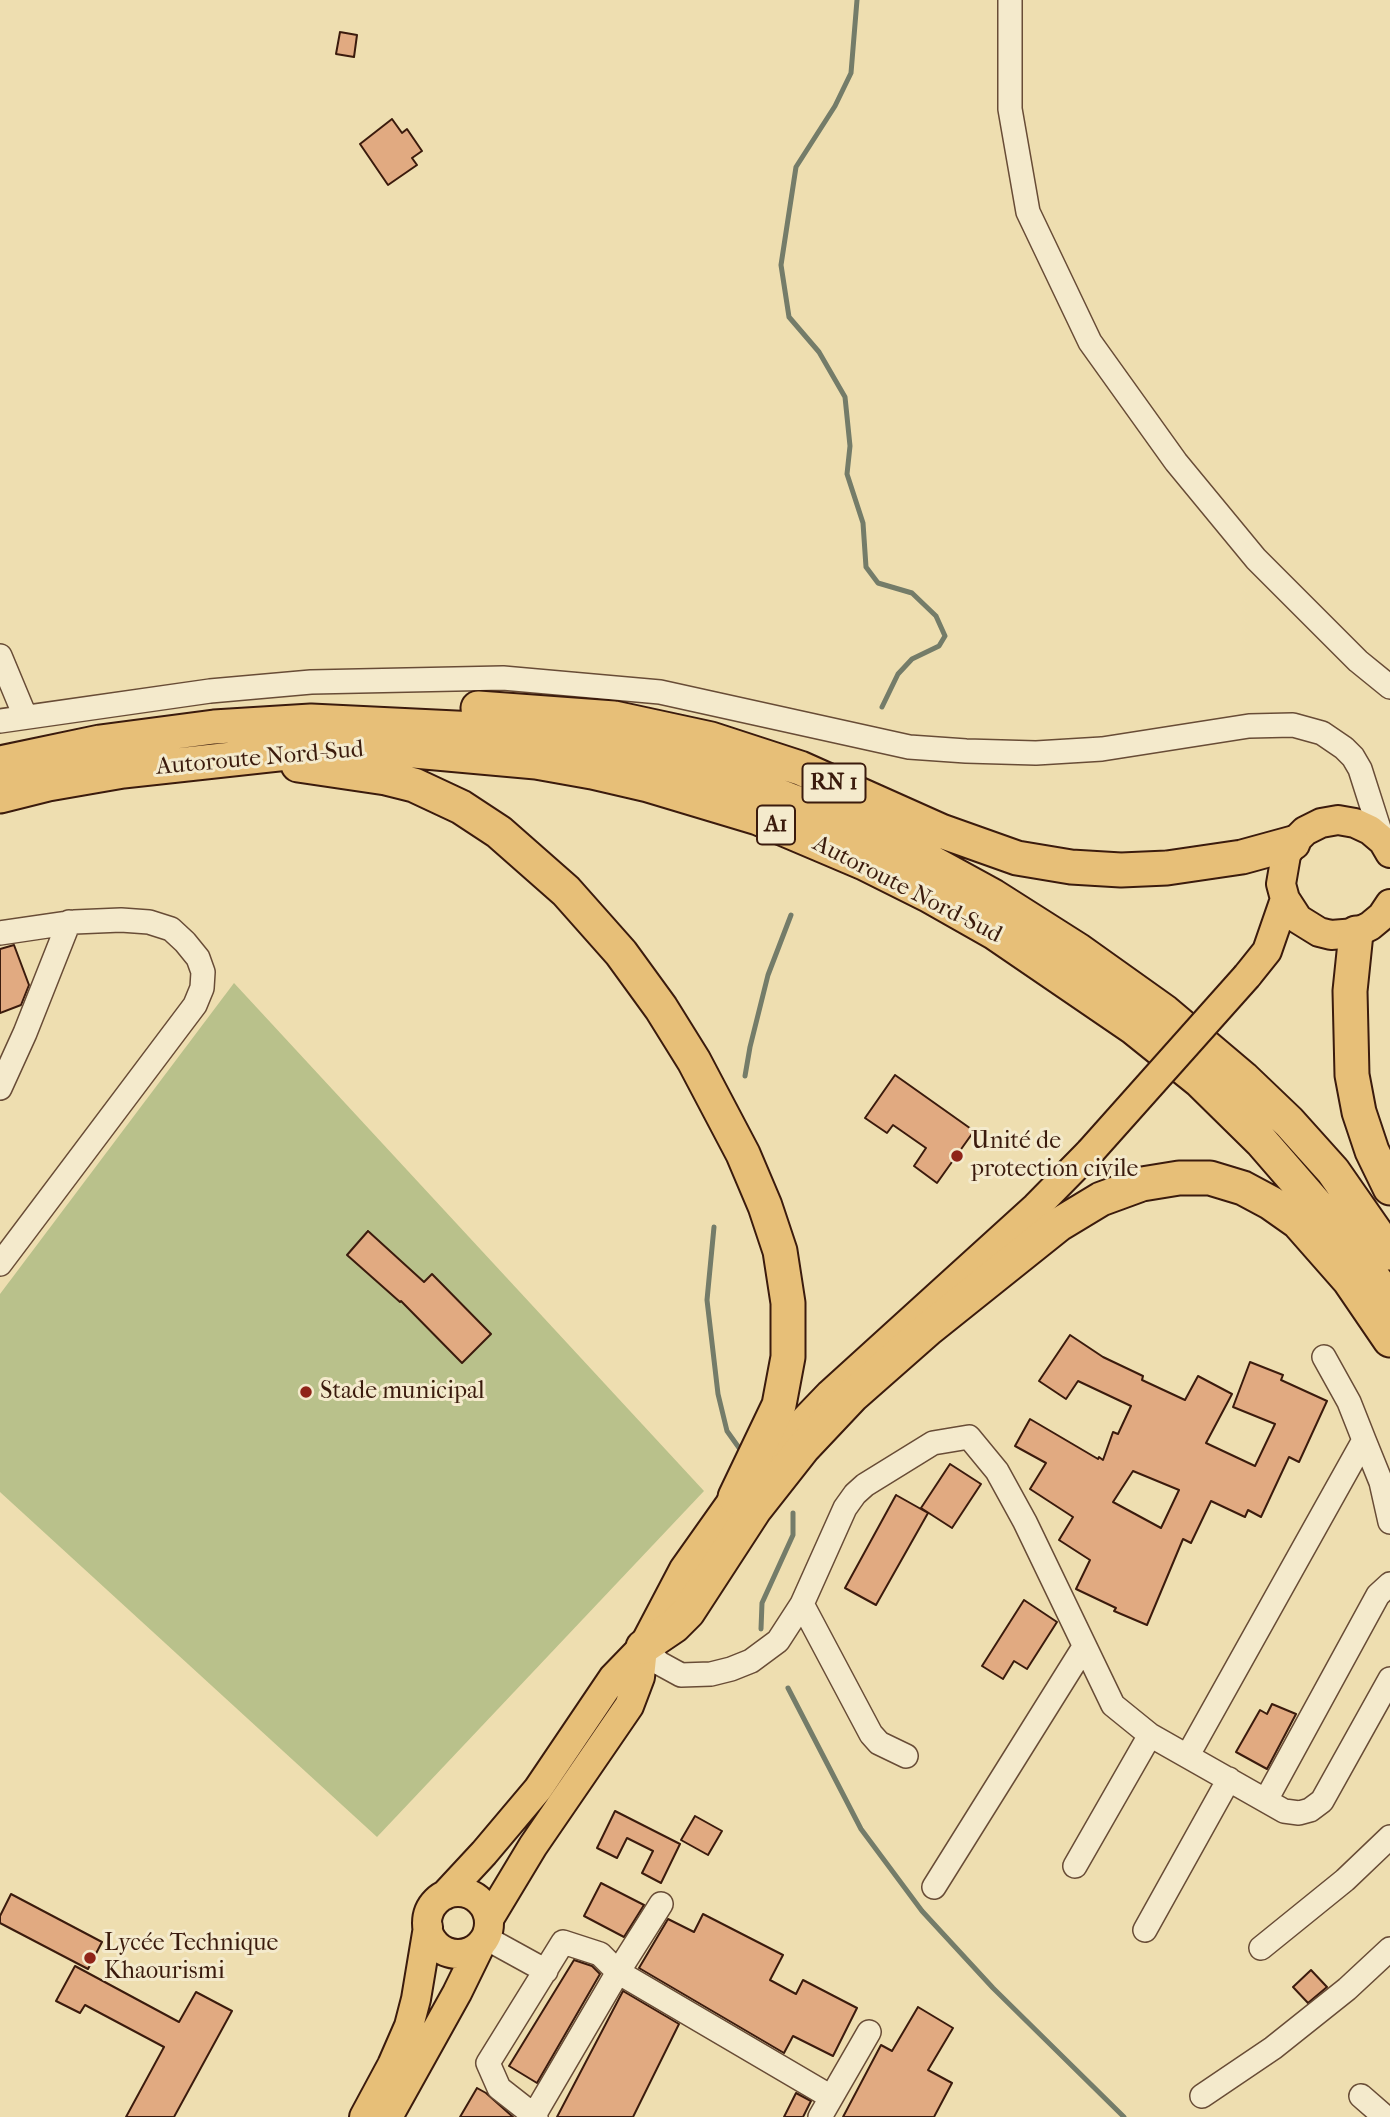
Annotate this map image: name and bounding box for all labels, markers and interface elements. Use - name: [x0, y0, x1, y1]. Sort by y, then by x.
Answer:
- street label: Autoroute Nord-Sud: [155, 736, 365, 782]
- road number: RN 1: [802, 764, 866, 803]
- road number: A1: [757, 806, 795, 845]
- street label: Autoroute Nord-Sud: [808, 830, 1006, 950]
- place label: Unité de protection civile: [971, 1128, 1138, 1184]
- marker: Unité de protection civile: [949, 1148, 965, 1164]
- place label: Stade municipal: [320, 1378, 485, 1406]
- marker: Stade municipal: [298, 1384, 314, 1400]
- place label: Lycée Technique Khaourismi: [104, 1930, 278, 1986]
- marker: Lycée Technique Khaourismi: [82, 1950, 98, 1966]

